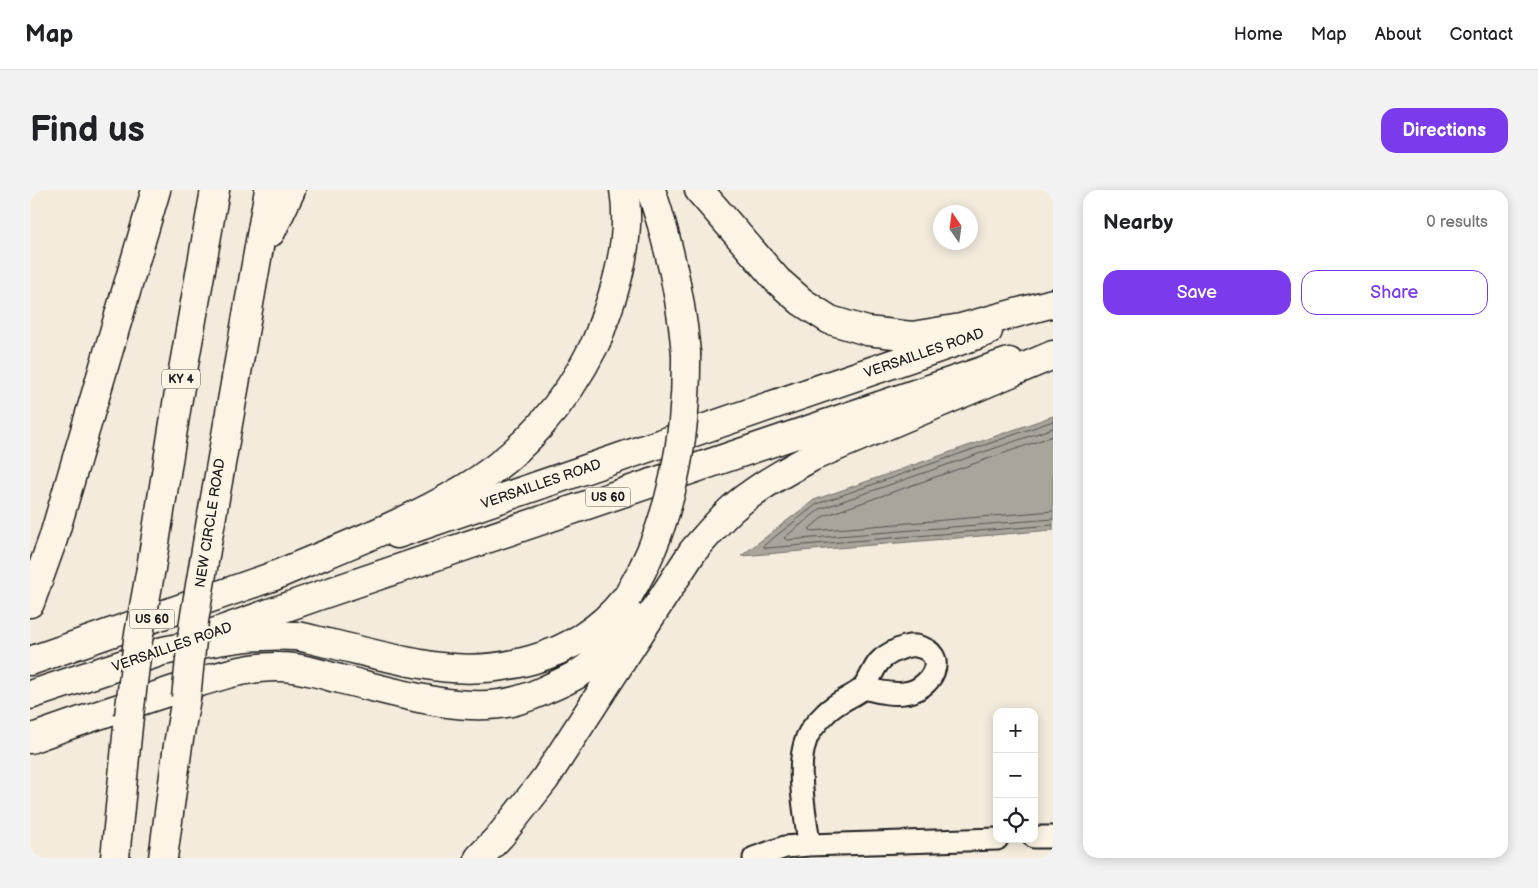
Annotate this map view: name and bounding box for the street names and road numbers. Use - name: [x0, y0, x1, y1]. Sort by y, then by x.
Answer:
- street label: VERSAILLES ROAD: [862, 324, 986, 382]
- road number: KY 4: [162, 370, 200, 388]
- street label: VERSAILLES ROAD: [479, 455, 603, 513]
- street label: NEW CIRCLE ROAD: [191, 457, 229, 589]
- road number: US 60: [586, 488, 630, 506]
- road number: US 60: [130, 609, 174, 628]
- street label: VERSAILLES ROAD: [110, 618, 234, 676]

